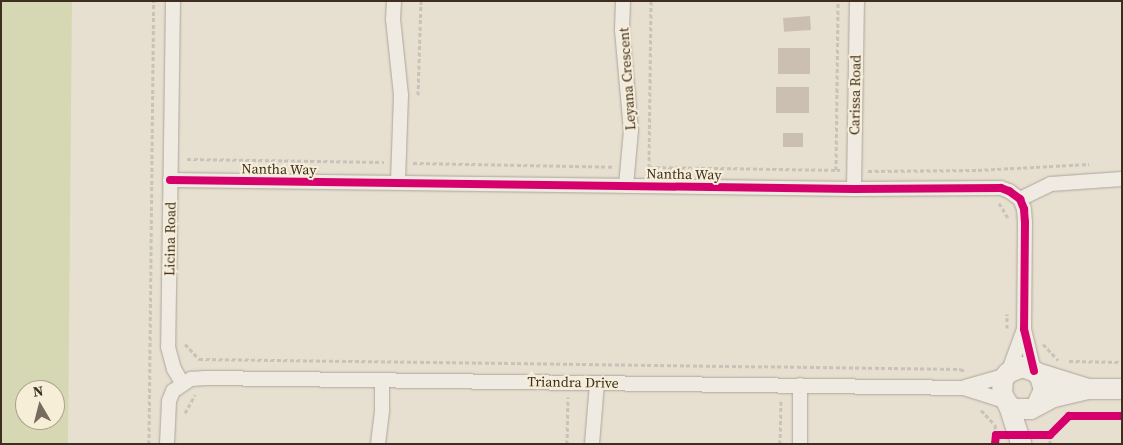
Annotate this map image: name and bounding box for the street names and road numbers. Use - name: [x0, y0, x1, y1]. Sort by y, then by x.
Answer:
- street label: Leyana Crescent: [615, 27, 639, 131]
- street label: Carissa Road: [846, 55, 864, 135]
- street label: Nantha Way: [241, 160, 317, 178]
- street label: Nantha Way: [646, 165, 722, 183]
- street label: Licina Road: [161, 202, 179, 276]
- street label: Triandra Drive: [527, 373, 619, 391]

